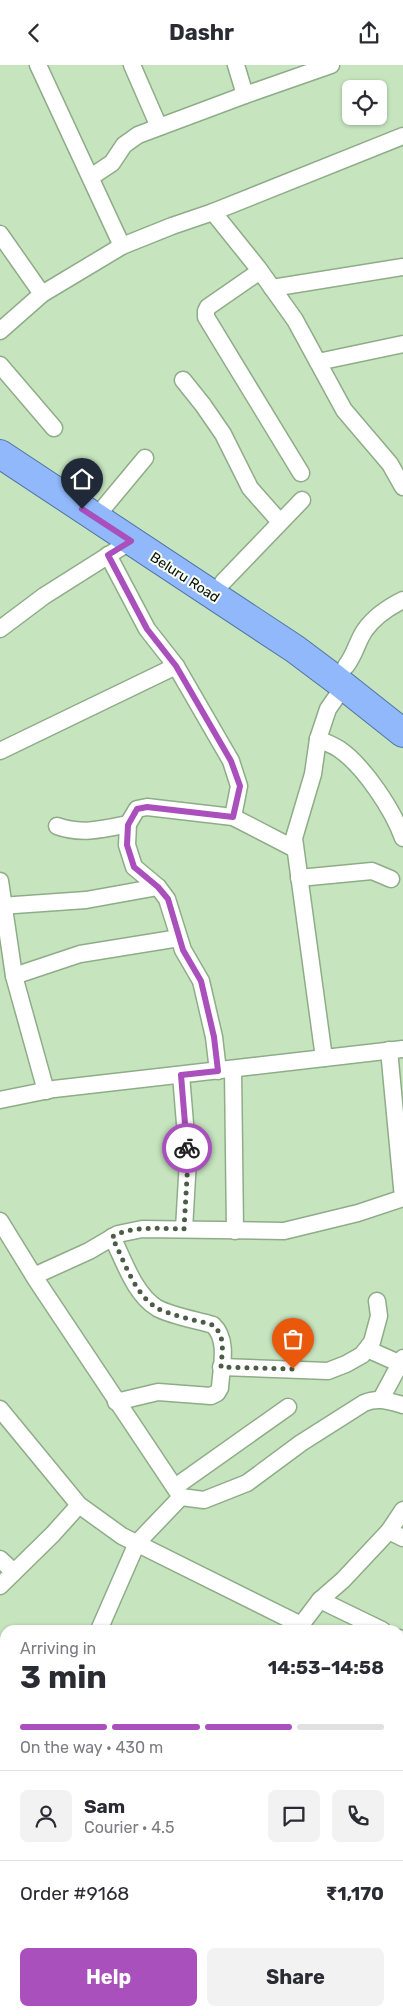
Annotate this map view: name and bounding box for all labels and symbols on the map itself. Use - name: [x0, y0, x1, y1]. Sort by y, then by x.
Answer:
- pin: [61, 458, 103, 509]
- street label: Beluru Road: [147, 549, 223, 606]
- courier: [162, 1123, 212, 1173]
- pin: [272, 1318, 314, 1369]

